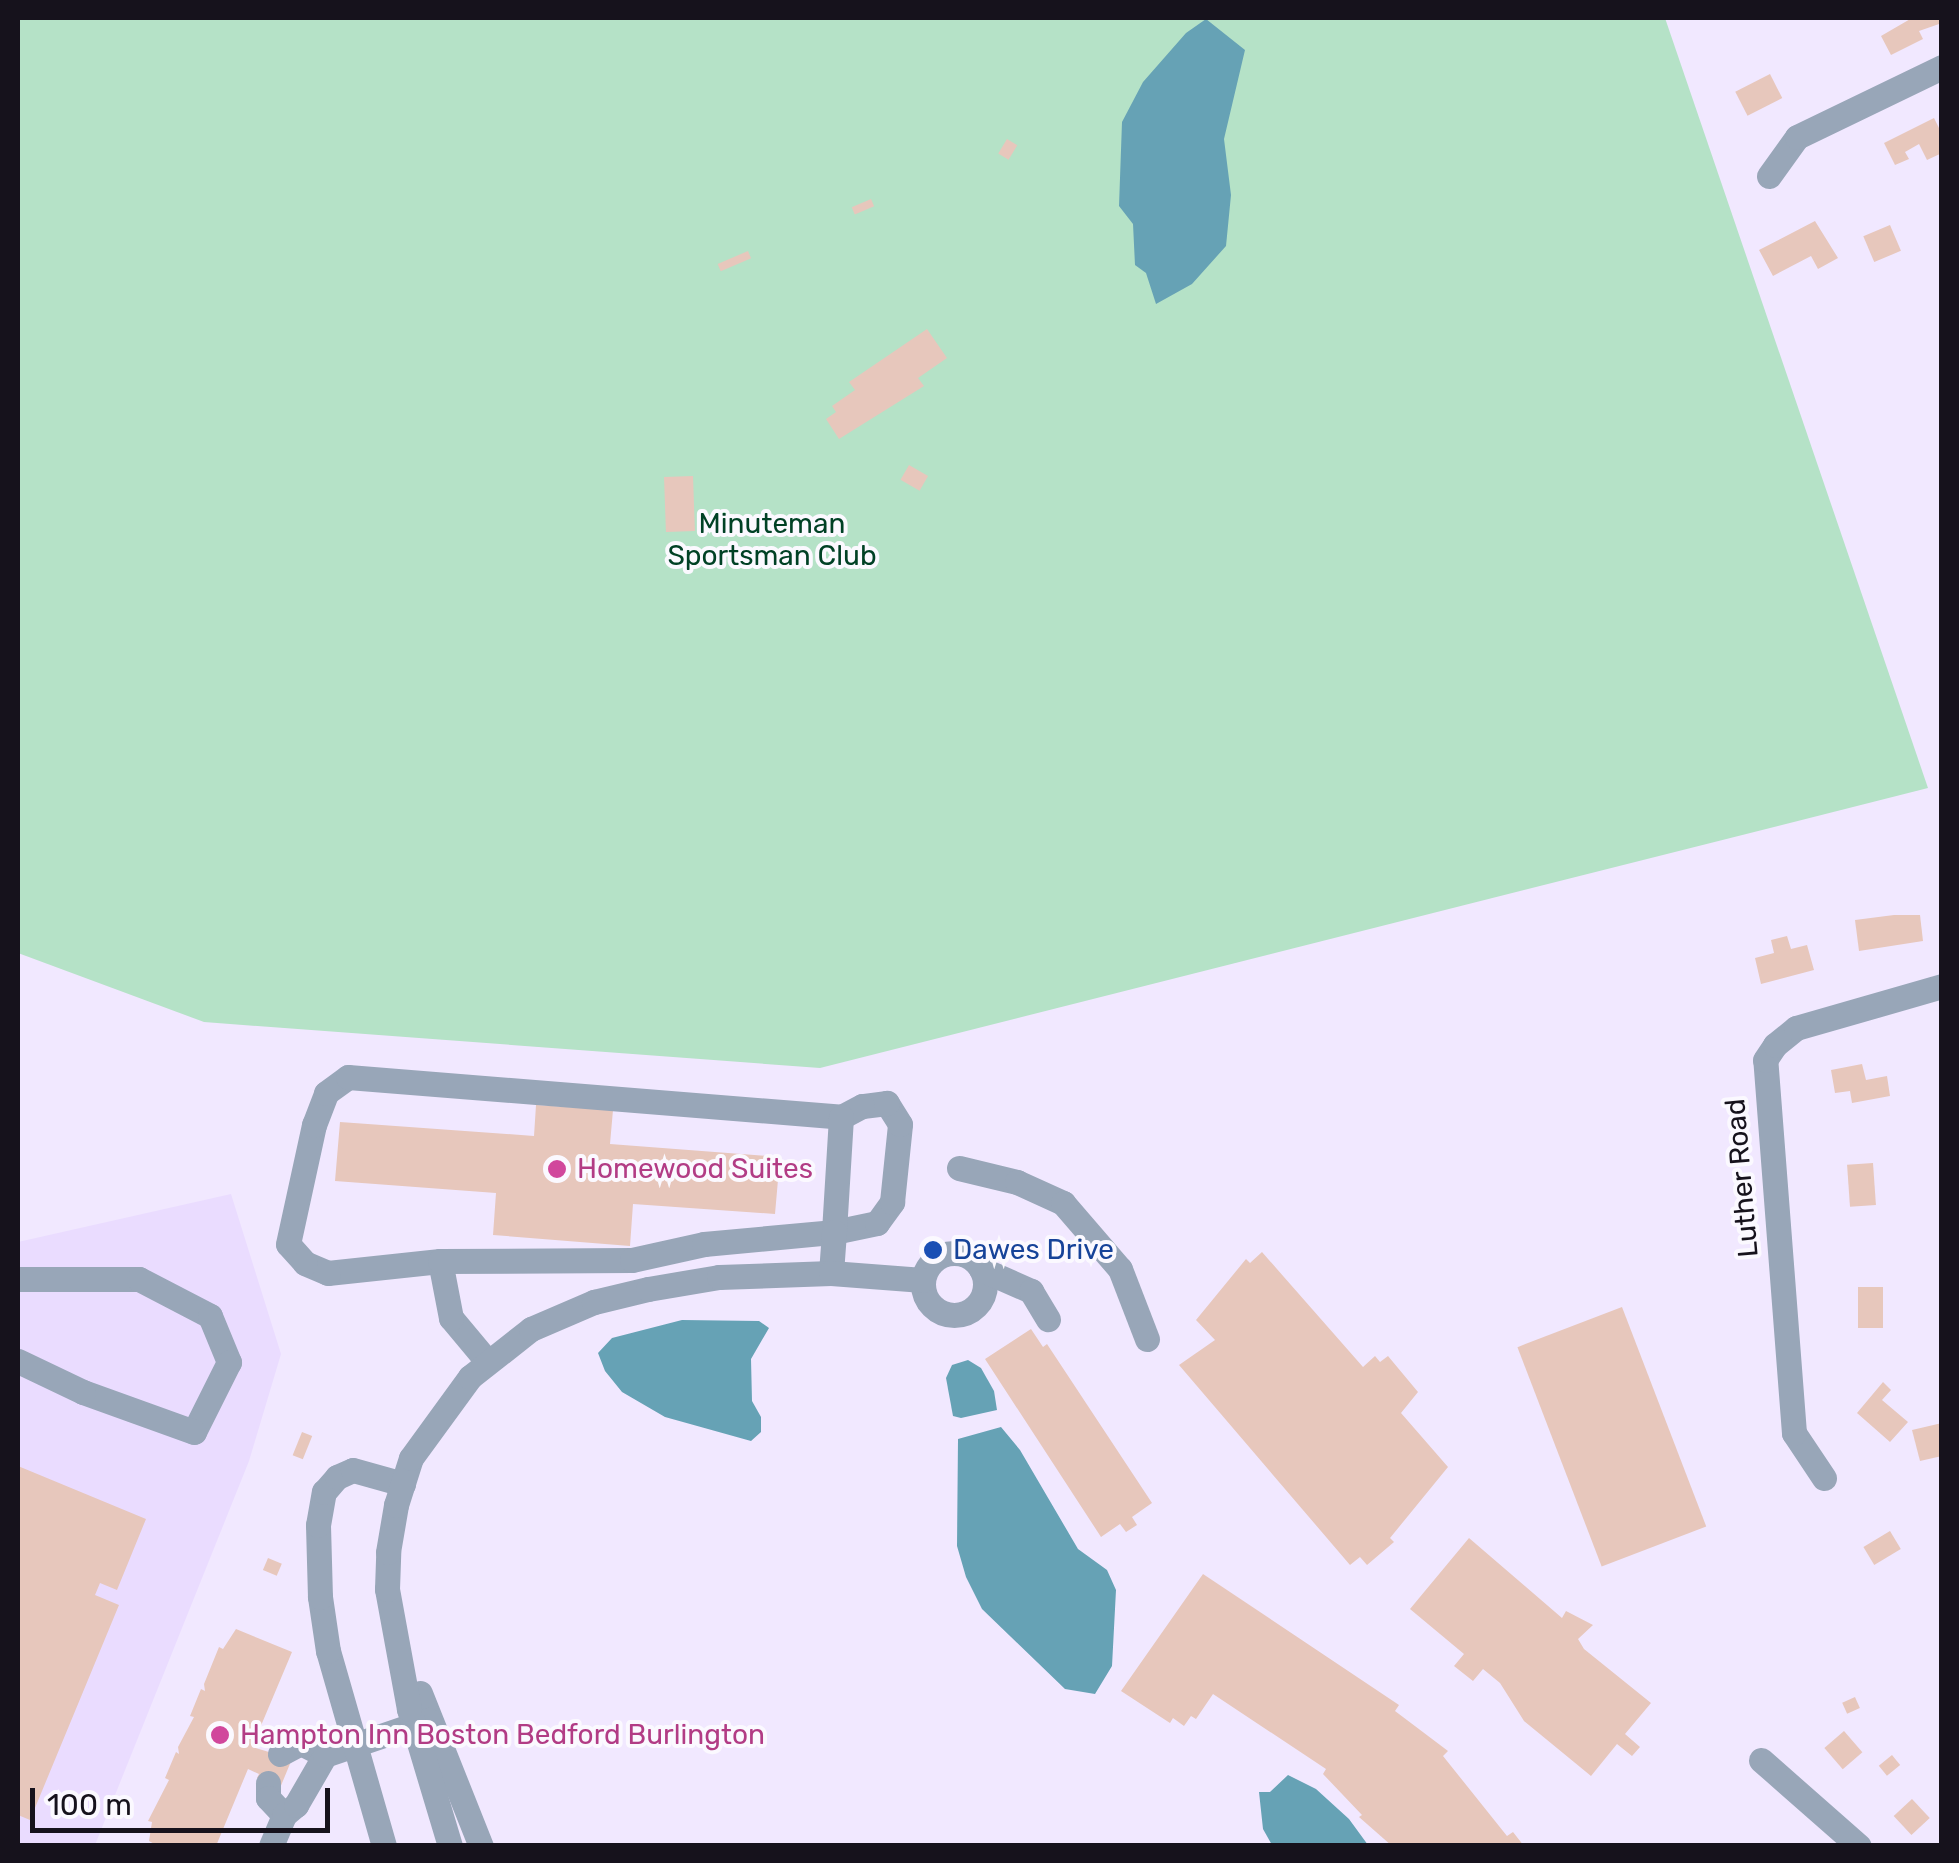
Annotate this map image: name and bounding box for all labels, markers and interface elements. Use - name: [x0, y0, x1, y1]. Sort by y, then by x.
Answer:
- park label: Minuteman Sportsman Club: [667, 507, 877, 573]
- street label: Luther Road: [1718, 1097, 1766, 1259]
- place label: Homewood Suites: [577, 1152, 813, 1186]
- marker: Homewood Suites: [546, 1158, 568, 1180]
- place label: Dawes Drive: [953, 1233, 1114, 1267]
- marker: Dawes Drive: [922, 1239, 944, 1261]
- place label: Hampton Inn Boston Bedford Burlington: [240, 1718, 765, 1752]
- marker: Hampton Inn Boston Bedford Burlington: [209, 1724, 231, 1746]
- scale bar: [35, 1768, 335, 1830]
- text: 100 m: [47, 1787, 132, 1823]

